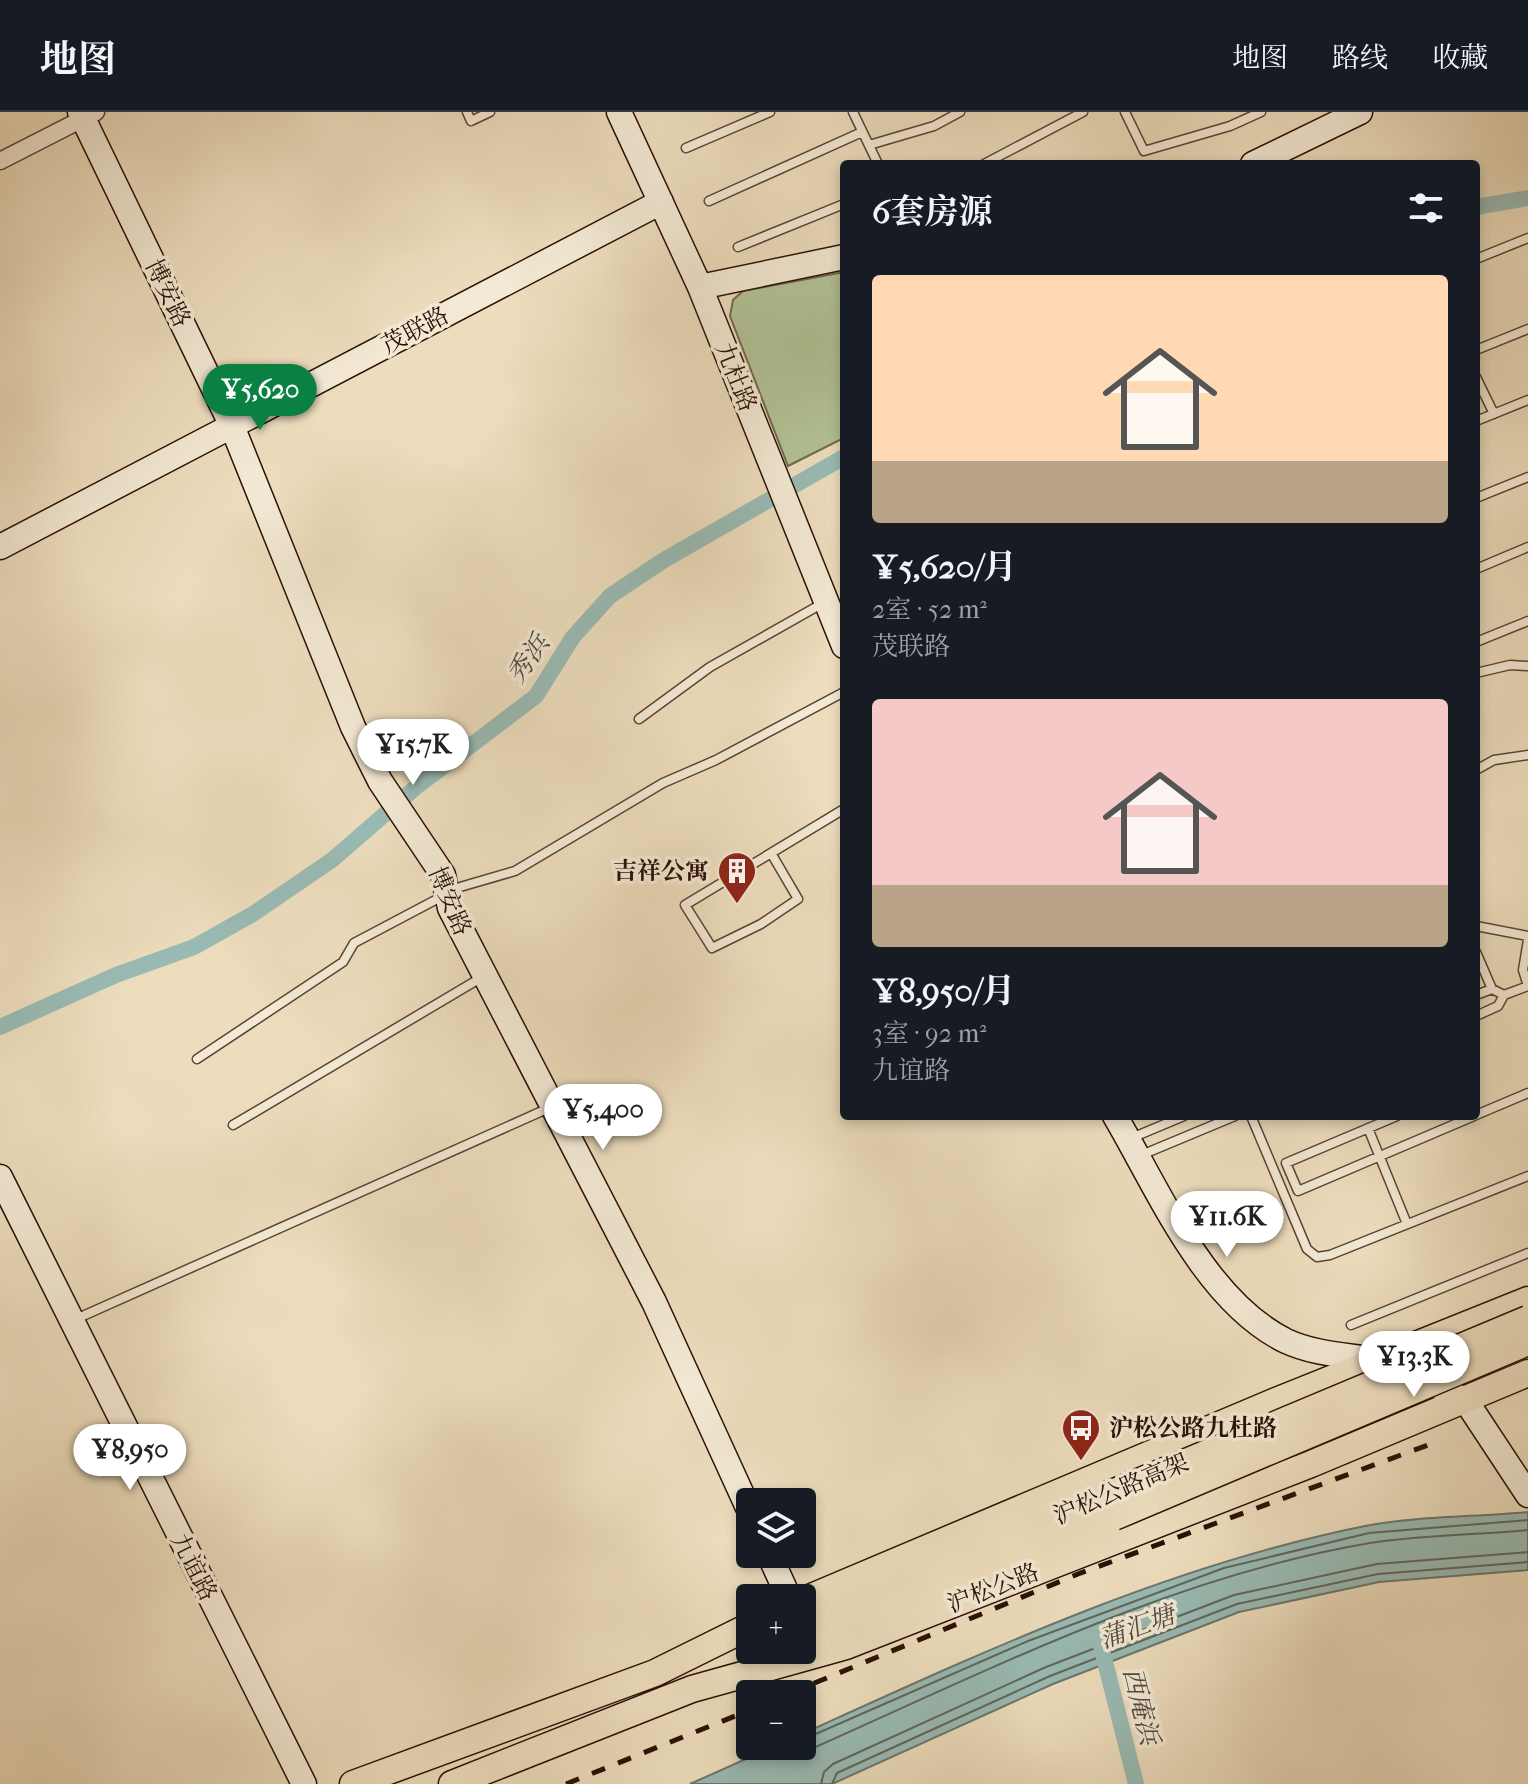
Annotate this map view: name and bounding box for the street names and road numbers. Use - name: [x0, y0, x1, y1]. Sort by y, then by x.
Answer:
- street label: 博安路: [140, 255, 196, 331]
- street label: 茂联路: [377, 301, 453, 359]
- street label: 九杜路: [710, 338, 762, 416]
- street label: 博安路: [423, 862, 477, 940]
- street label: 沪松公路高架: [1049, 1448, 1193, 1530]
- street label: 九谊路: [165, 1529, 223, 1605]
- street label: 沪松公路: [943, 1558, 1043, 1618]

